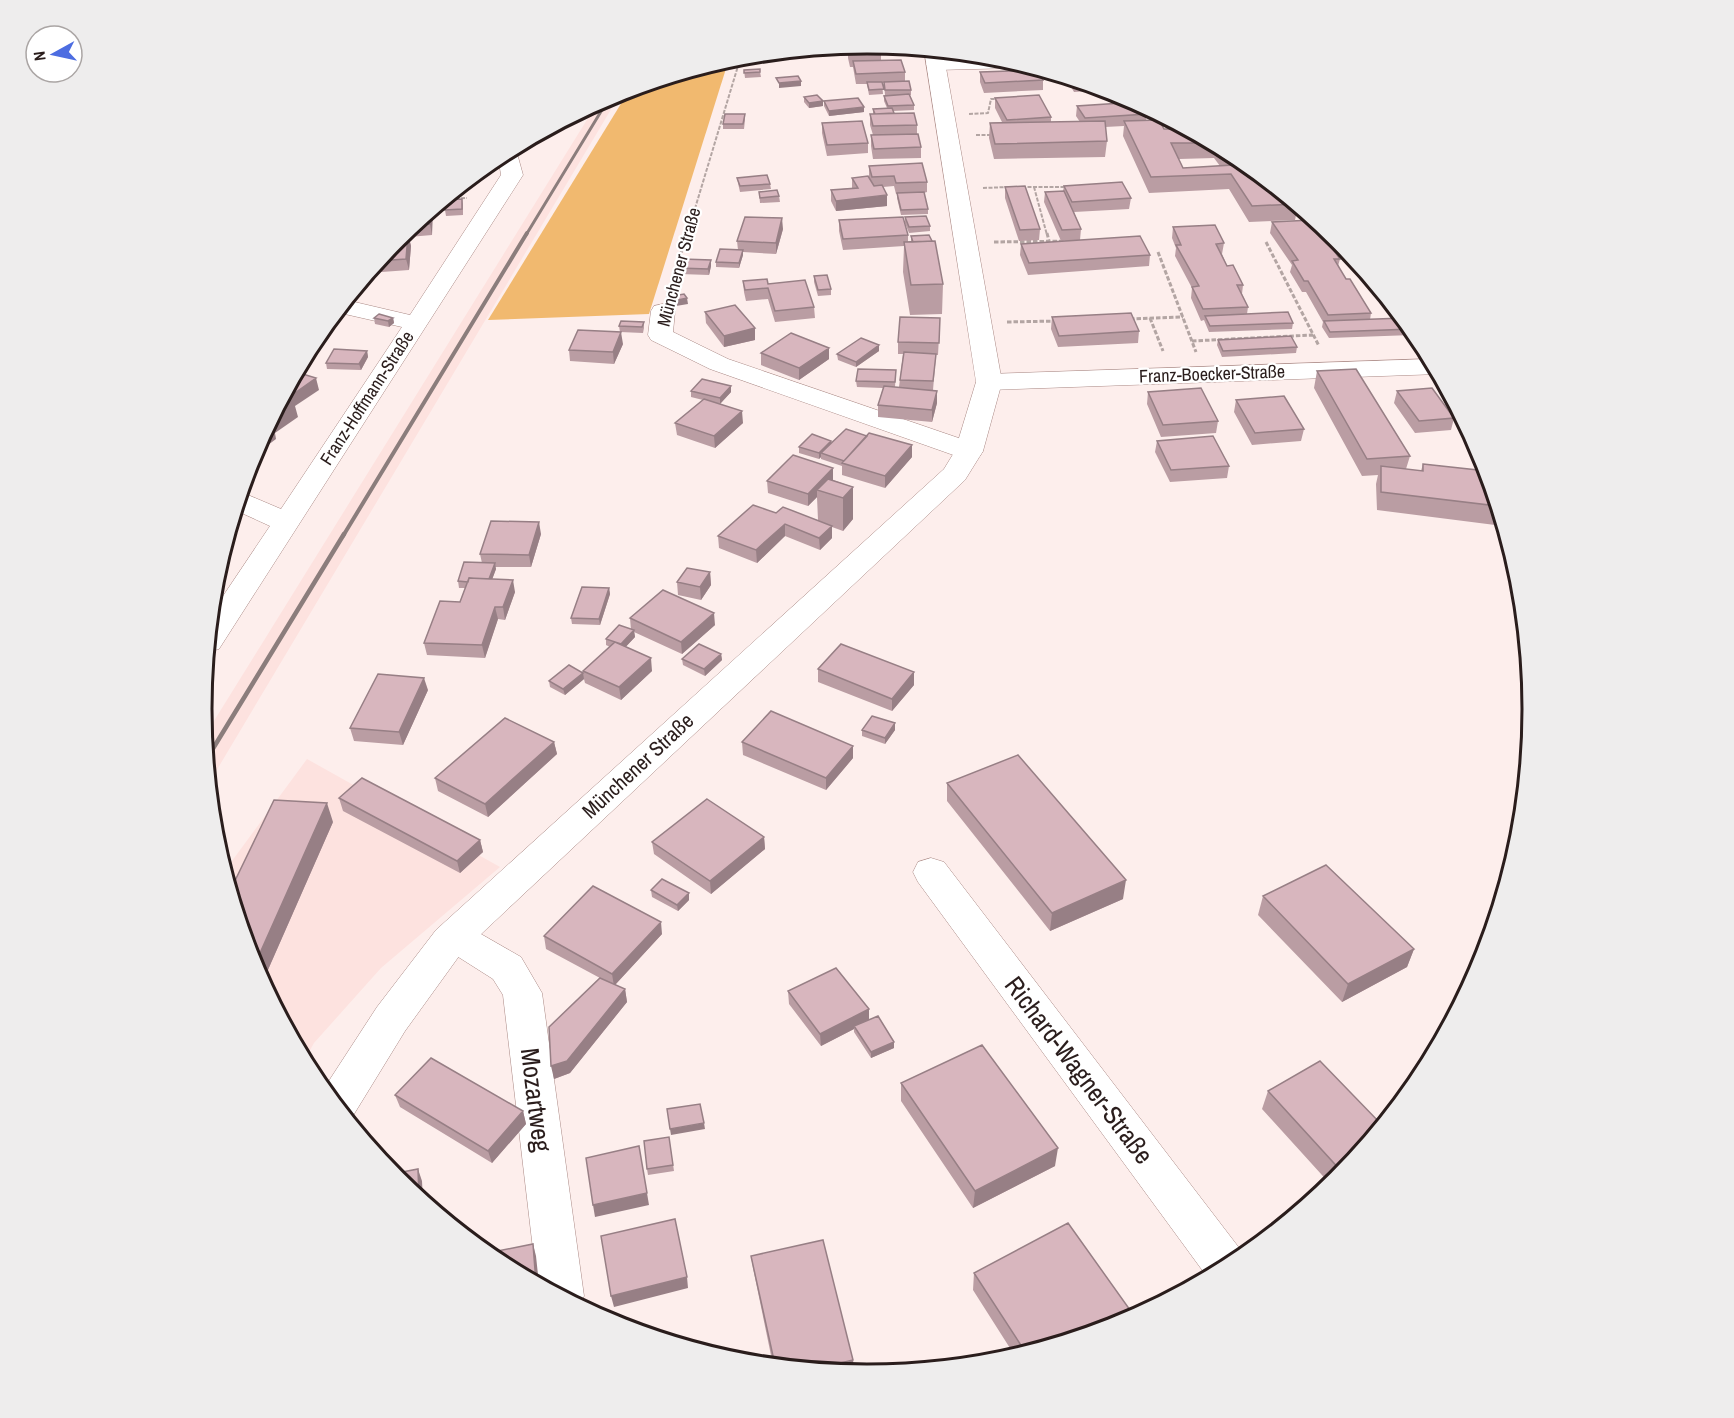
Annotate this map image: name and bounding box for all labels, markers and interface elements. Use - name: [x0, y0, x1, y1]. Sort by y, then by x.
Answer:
- north arrow: [24, 24, 84, 84]
- text: N: [28, 50, 51, 62]
- street label: Münchener Straße: [651, 205, 706, 329]
- street label: Franz-Hoffmann-Straße: [314, 326, 419, 470]
- street label: Franz-Boecker-Straße: [1139, 358, 1285, 389]
- street label: Münchener Straße: [576, 706, 700, 825]
- street label: Richard-Wagner-Straße: [997, 969, 1162, 1171]
- street label: Mozartweg: [513, 1046, 560, 1154]

